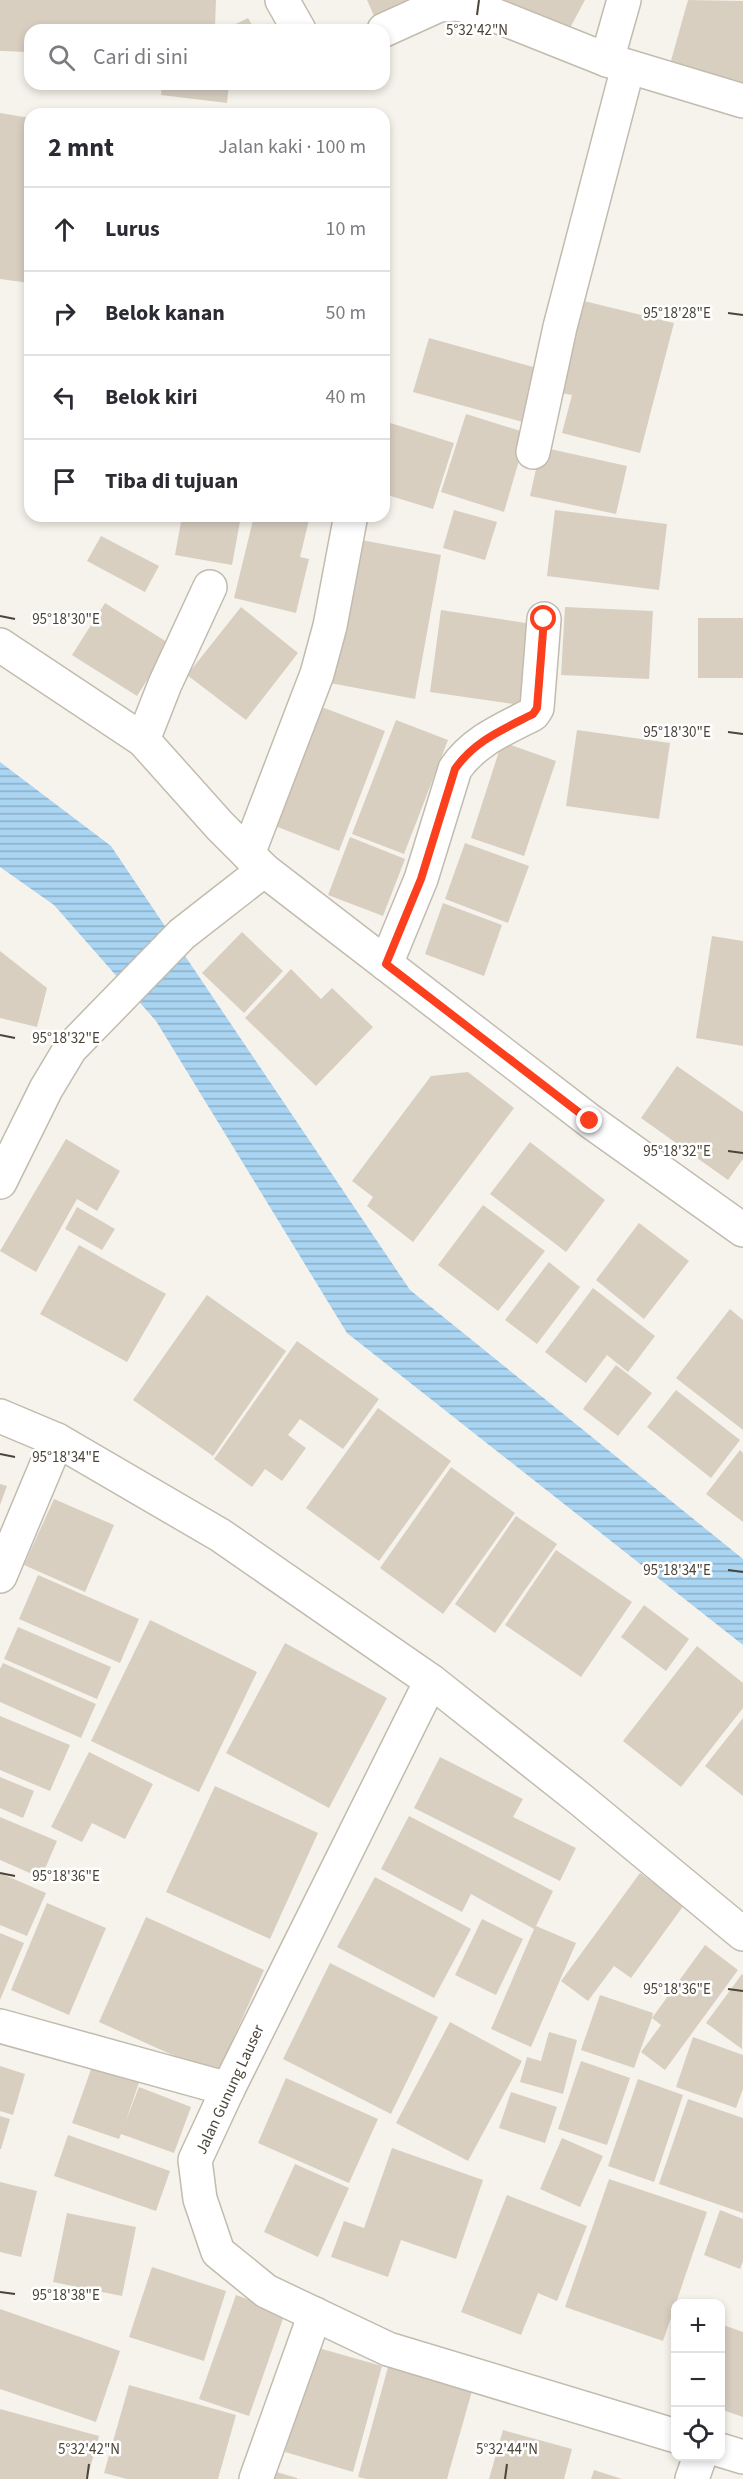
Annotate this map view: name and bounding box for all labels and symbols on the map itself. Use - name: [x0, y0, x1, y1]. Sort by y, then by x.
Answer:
- text: 5°32'42"N: [446, 20, 508, 41]
- text: 95°18'28"E: [643, 303, 711, 324]
- route start: [530, 605, 556, 631]
- text: 95°18'30"E: [32, 609, 100, 630]
- text: 95°18'30"E: [643, 722, 711, 743]
- text: 95°18'32"E: [32, 1028, 100, 1049]
- route end: [576, 1107, 602, 1133]
- text: 95°18'32"E: [643, 1141, 711, 1162]
- text: 95°18'34"E: [32, 1447, 100, 1468]
- text: 95°18'34"E: [643, 1560, 711, 1581]
- text: 95°18'36"E: [32, 1866, 100, 1887]
- text: 95°18'36"E: [643, 1979, 711, 2000]
- street label: Jalan Gunung Lauser: [190, 2021, 270, 2158]
- text: 95°18'38"E: [32, 2285, 100, 2306]
- text: 5°32'42"N: [58, 2439, 120, 2460]
- text: 5°32'44"N: [476, 2439, 538, 2460]

